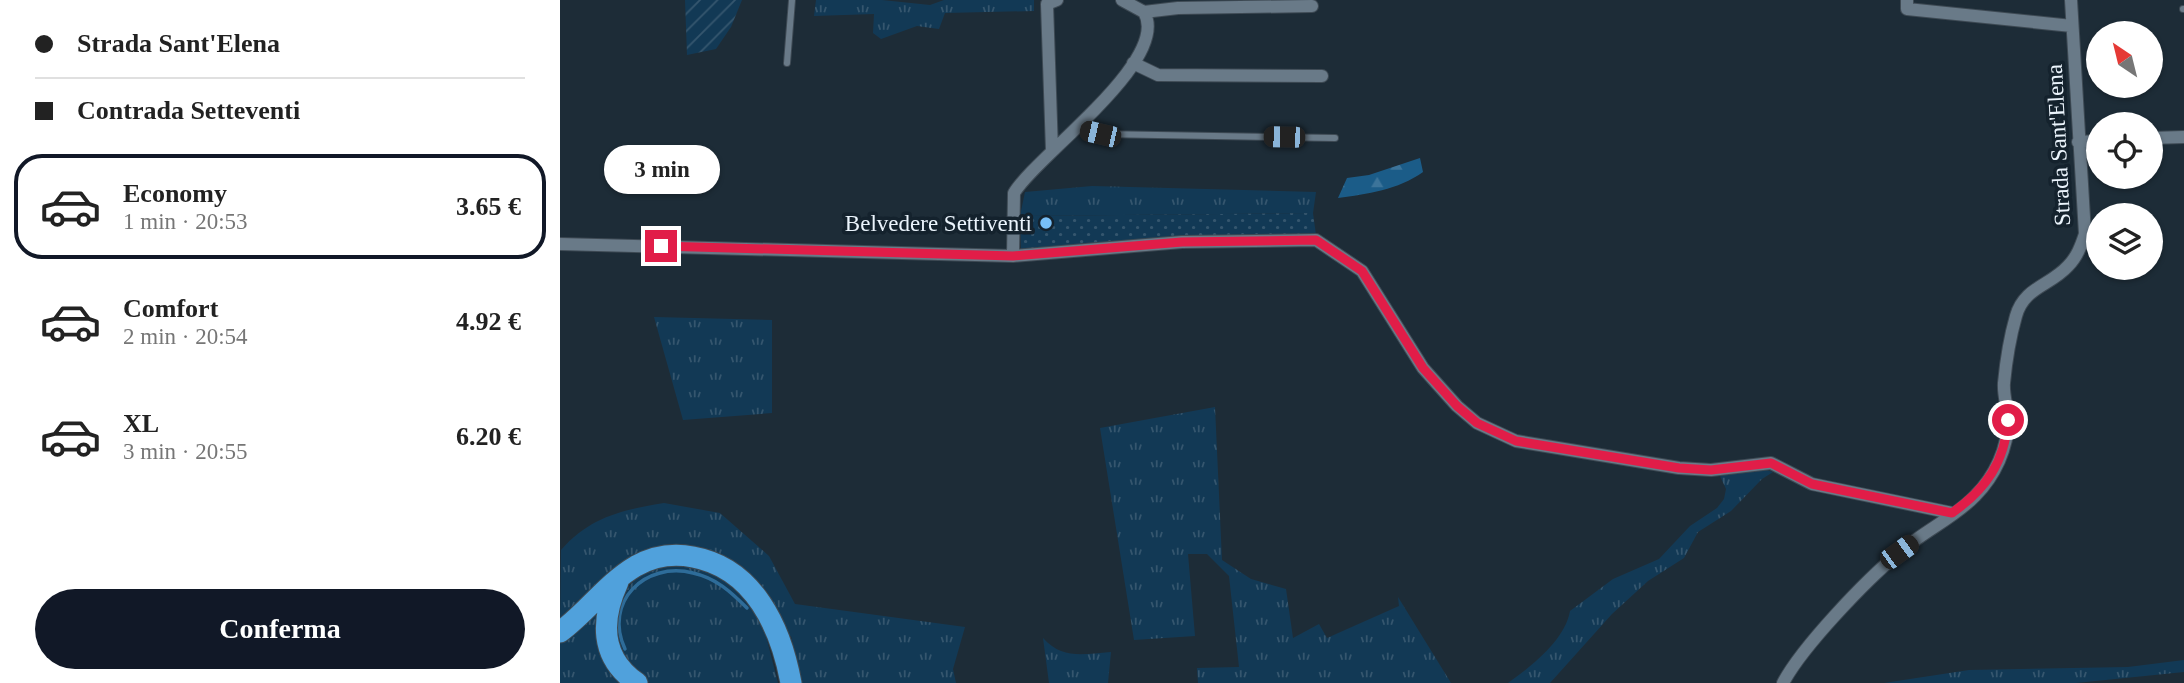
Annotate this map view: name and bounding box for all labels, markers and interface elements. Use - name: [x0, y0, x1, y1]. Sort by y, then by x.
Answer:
- north arrow: [2086, 21, 2163, 98]
- map controls: [2086, 21, 2163, 280]
- text: Strada Sant'Elena: [77, 29, 280, 58]
- street label: Strada Sant'Elena: [2042, 63, 2075, 226]
- text: Contrada Setteventi: [77, 96, 300, 125]
- button: locate: [2086, 112, 2163, 189]
- car: [1078, 119, 1123, 149]
- car: [1263, 126, 1306, 148]
- callout: 3 min: [603, 145, 719, 194]
- text: 3 min: [634, 157, 690, 182]
- icon: car: [39, 175, 102, 238]
- text: Economy: [123, 179, 227, 208]
- text: 3.65 €: [456, 192, 521, 221]
- button: layers: [2086, 203, 2163, 280]
- text: 1 min · 20:53: [123, 209, 248, 234]
- place label: Belvedere Settiventi: [845, 211, 1032, 236]
- marker: Belvedere Settiventi: [1038, 215, 1054, 231]
- route end: [645, 230, 677, 262]
- icon: car: [39, 290, 102, 353]
- text: Comfort: [123, 294, 218, 323]
- text: 4.92 €: [456, 307, 521, 336]
- text: 2 min · 20:54: [123, 324, 248, 349]
- route start: [1992, 404, 2024, 436]
- icon: car: [39, 405, 102, 468]
- text: XL: [123, 409, 159, 438]
- text: 6.20 €: [456, 422, 521, 451]
- text: 3 min · 20:55: [123, 439, 248, 464]
- car: [1876, 531, 1923, 573]
- button: Conferma: [35, 589, 525, 669]

